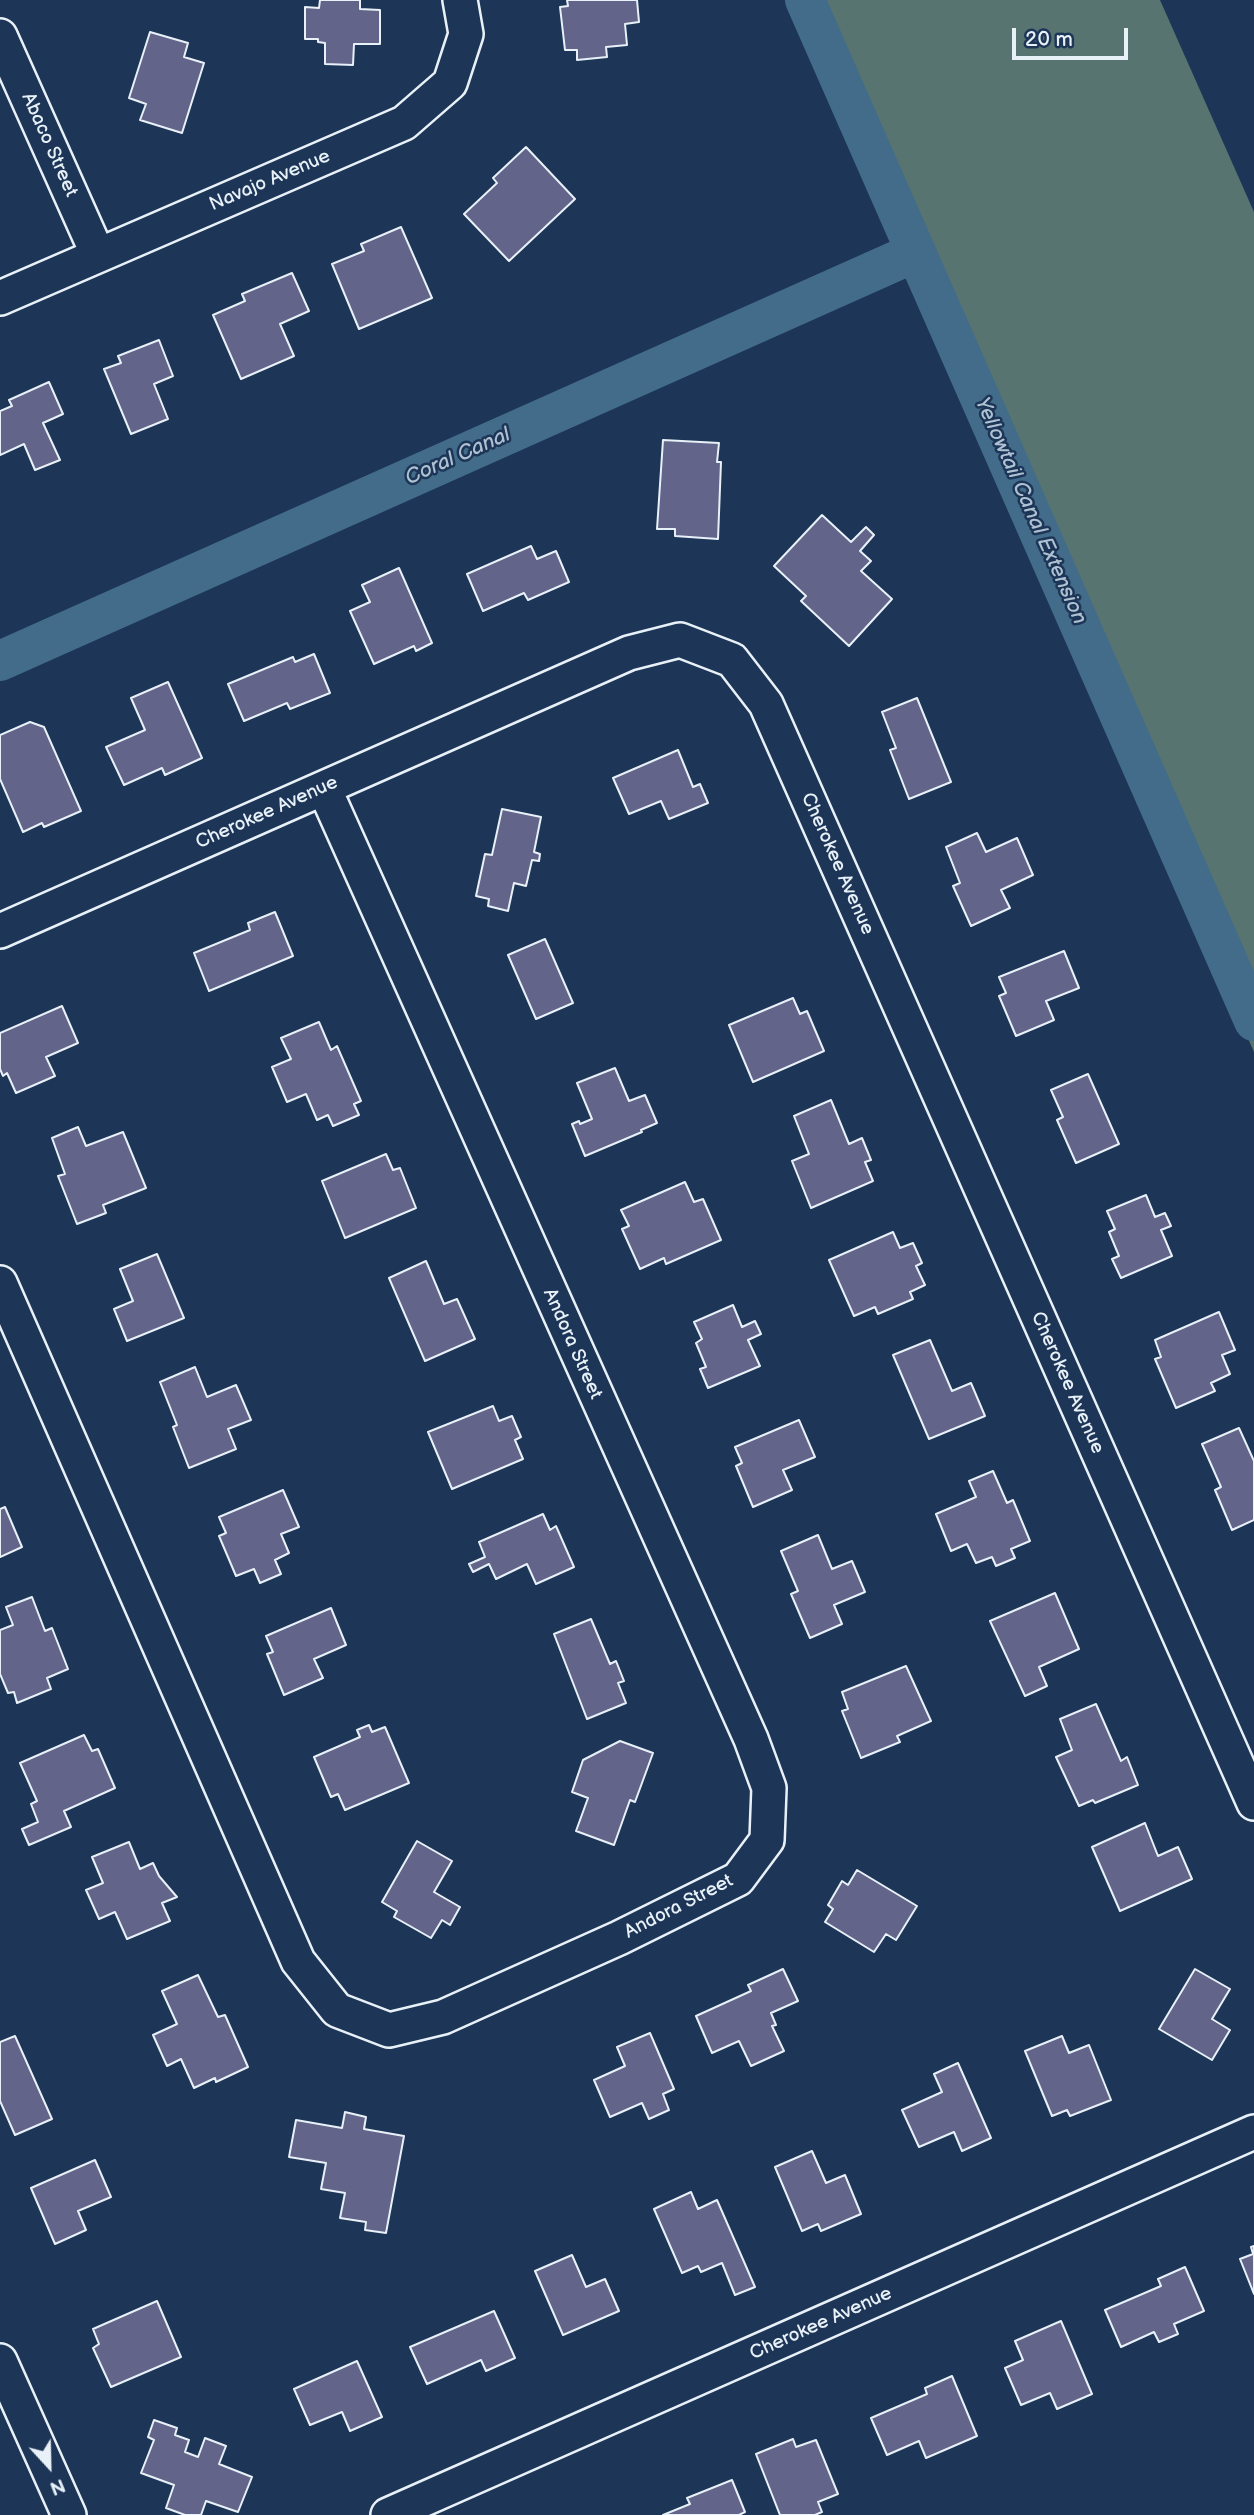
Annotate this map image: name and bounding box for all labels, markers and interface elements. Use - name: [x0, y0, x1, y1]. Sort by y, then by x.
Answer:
- scale bar: [1016, 14, 1132, 58]
- text: 20 m: [1025, 27, 1073, 52]
- street label: Abaco Street: [16, 90, 82, 200]
- street label: Navajo Avenue: [206, 145, 334, 217]
- water label: Yellowtail Canal Extension: [969, 394, 1091, 628]
- water label: Coral Canal: [402, 423, 514, 491]
- street label: Cherokee Avenue: [192, 771, 342, 855]
- street label: Cherokee Avenue: [795, 789, 879, 939]
- street label: Andora Street: [537, 1285, 607, 1403]
- street label: Cherokee Avenue: [1025, 1308, 1109, 1458]
- street label: Andora Street: [621, 1870, 737, 1944]
- street label: Cherokee Avenue: [746, 2282, 896, 2366]
- north arrow: [14, 2431, 84, 2501]
- text: N: [46, 2473, 68, 2499]

